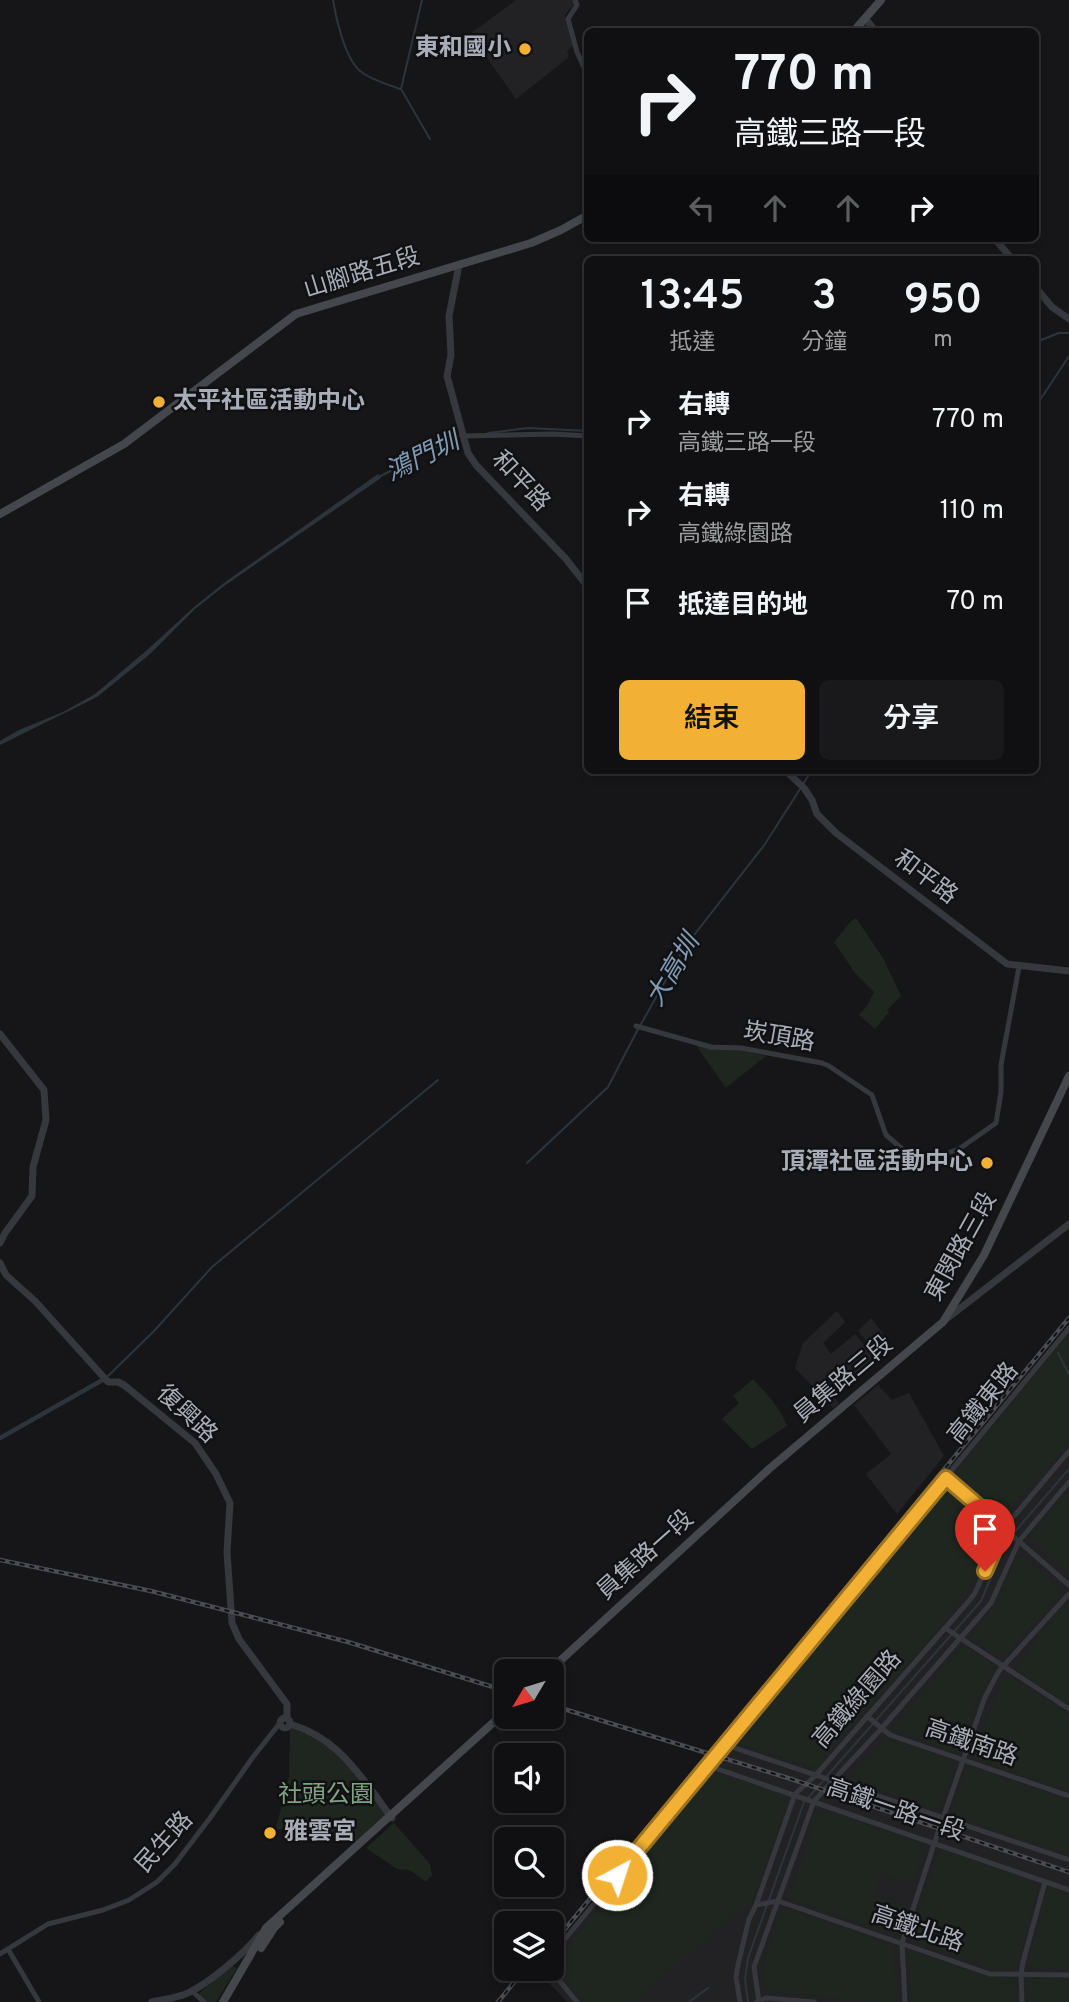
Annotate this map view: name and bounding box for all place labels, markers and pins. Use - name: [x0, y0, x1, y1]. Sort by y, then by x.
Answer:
- place label: 東和國小: [415, 34, 511, 64]
- marker: 東和國小: [517, 41, 533, 57]
- place label: 太平社區活動中心: [173, 387, 365, 417]
- marker: 太平社區活動中心: [151, 394, 167, 410]
- place label: 頂潭社區活動中心: [781, 1148, 973, 1178]
- marker: 頂潭社區活動中心: [979, 1155, 995, 1171]
- pin: [955, 1499, 1015, 1571]
- place label: 雅雲宮: [284, 1818, 356, 1848]
- marker: 雅雲宮: [262, 1825, 278, 1841]

